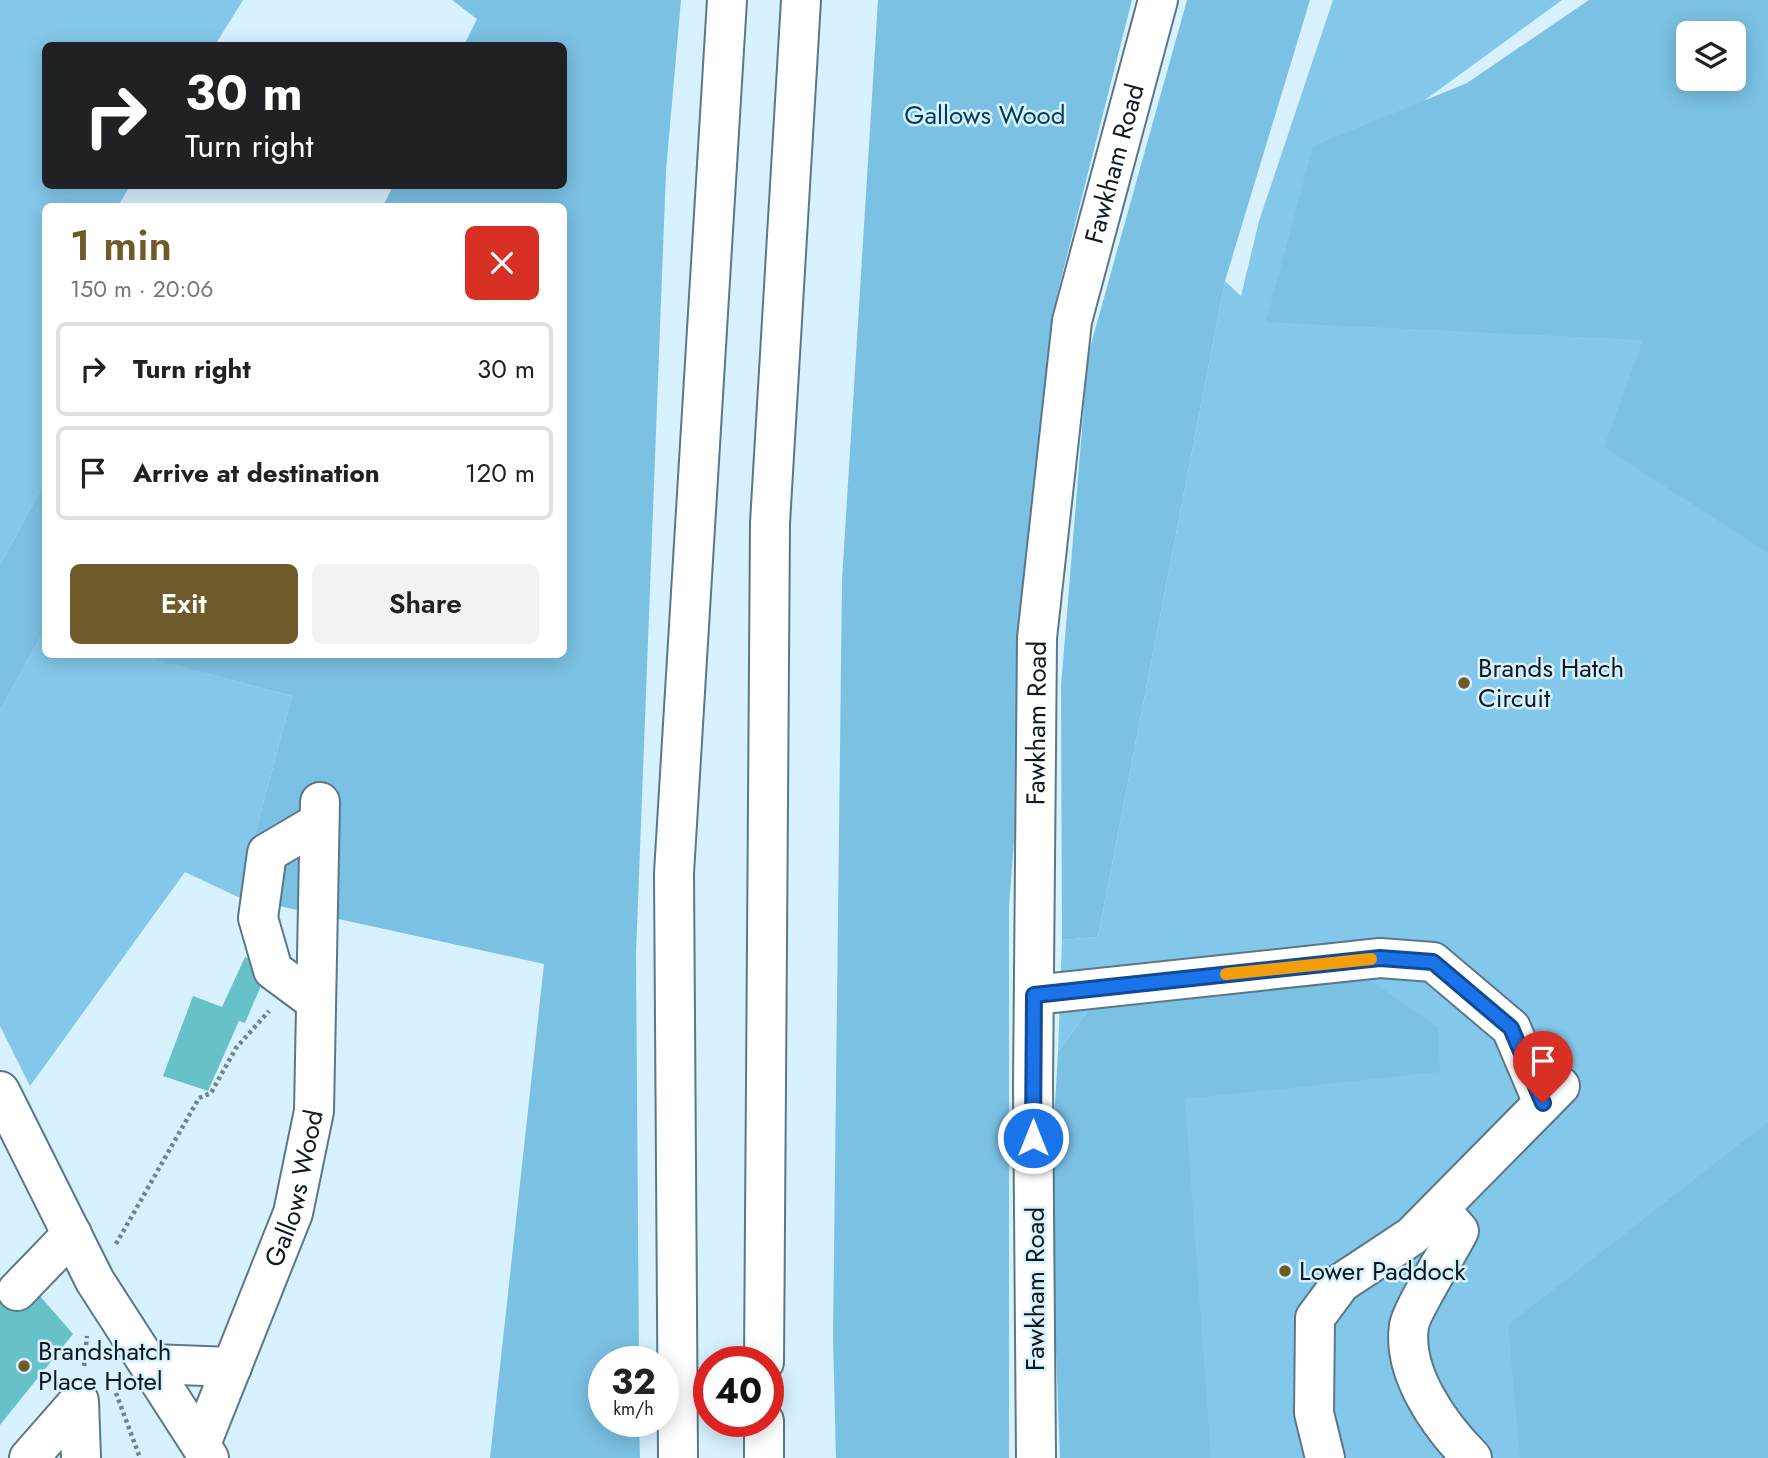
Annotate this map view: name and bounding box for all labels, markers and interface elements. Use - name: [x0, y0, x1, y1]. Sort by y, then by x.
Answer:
- map controls: [1676, 21, 1746, 91]
- button: layers: [1676, 21, 1746, 91]
- text: 30 m: [185, 58, 303, 128]
- icon: right: [70, 70, 161, 161]
- street label: Fawkham Road: [1075, 79, 1154, 248]
- park label: Gallows Wood: [904, 96, 1066, 134]
- text: Turn right: [185, 123, 314, 169]
- text: 1 min: [70, 215, 172, 276]
- button: close: [465, 226, 539, 300]
- text: 150 m · 20:06: [70, 272, 214, 306]
- icon: right: [74, 350, 112, 388]
- text: Turn right: [133, 350, 251, 388]
- text: 30 m: [477, 350, 535, 388]
- icon: arrive: [74, 454, 112, 492]
- text: Arrive at destination: [133, 454, 380, 492]
- text: 120 m: [465, 454, 535, 492]
- button: Exit: [70, 564, 298, 644]
- button: Share: [312, 564, 539, 644]
- street label: Fawkham Road: [1017, 641, 1056, 805]
- place label: Brands Hatch Circuit: [1478, 649, 1624, 717]
- marker: Brands Hatch Circuit: [1456, 675, 1472, 691]
- pin: [1513, 1031, 1573, 1103]
- icon: arrive: [1524, 1042, 1562, 1080]
- position arrow: [996, 1101, 1070, 1175]
- street label: Gallows Wood: [255, 1106, 333, 1272]
- street label: Fawkham Road: [1016, 1207, 1054, 1371]
- place label: Lower Paddock: [1299, 1252, 1466, 1290]
- marker: Lower Paddock: [1277, 1263, 1293, 1279]
- place label: Brandshatch Place Hotel: [38, 1332, 171, 1400]
- speed limit sign: 40: [693, 1346, 784, 1437]
- text: 32: [611, 1357, 656, 1407]
- marker: Brandshatch Place Hotel: [16, 1358, 32, 1374]
- text: km/h: [613, 1396, 654, 1422]

